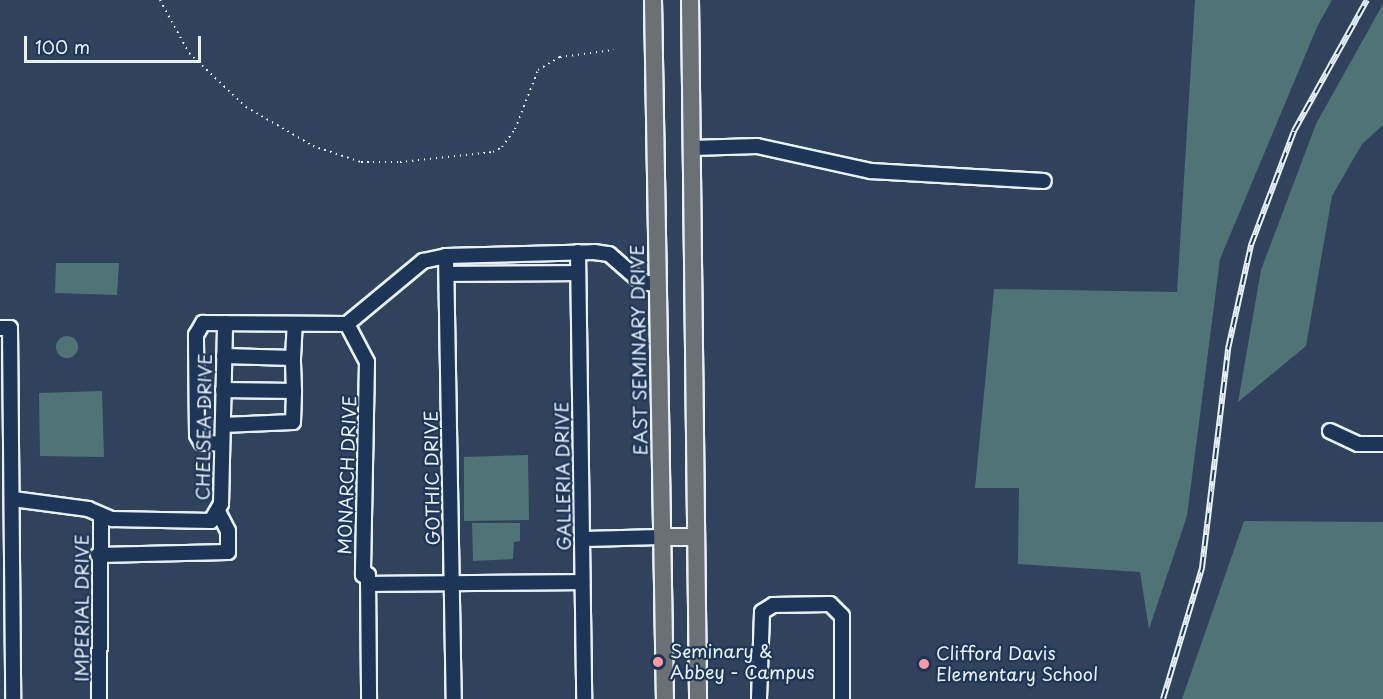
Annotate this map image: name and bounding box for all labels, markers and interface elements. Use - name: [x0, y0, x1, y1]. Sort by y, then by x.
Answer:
- scale bar: [27, 24, 204, 62]
- text: 100 m: [35, 33, 90, 60]
- street label: EAST SEMINARY DRIVE: [626, 244, 652, 456]
- street label: CHELSEA DRIVE: [192, 354, 216, 500]
- street label: MONARCH DRIVE: [333, 395, 361, 555]
- street label: GALLERIA DRIVE: [551, 400, 575, 552]
- street label: GOTHIC DRIVE: [420, 410, 444, 546]
- street label: IMPERIAL DRIVE: [71, 534, 93, 682]
- place label: Seminary & Abbey - Campus: [670, 641, 816, 684]
- place label: Clifford Davis Elementary School: [936, 643, 1098, 686]
- marker: Seminary & Abbey - Campus: [651, 655, 665, 669]
- marker: Clifford Davis Elementary School: [917, 657, 931, 671]

